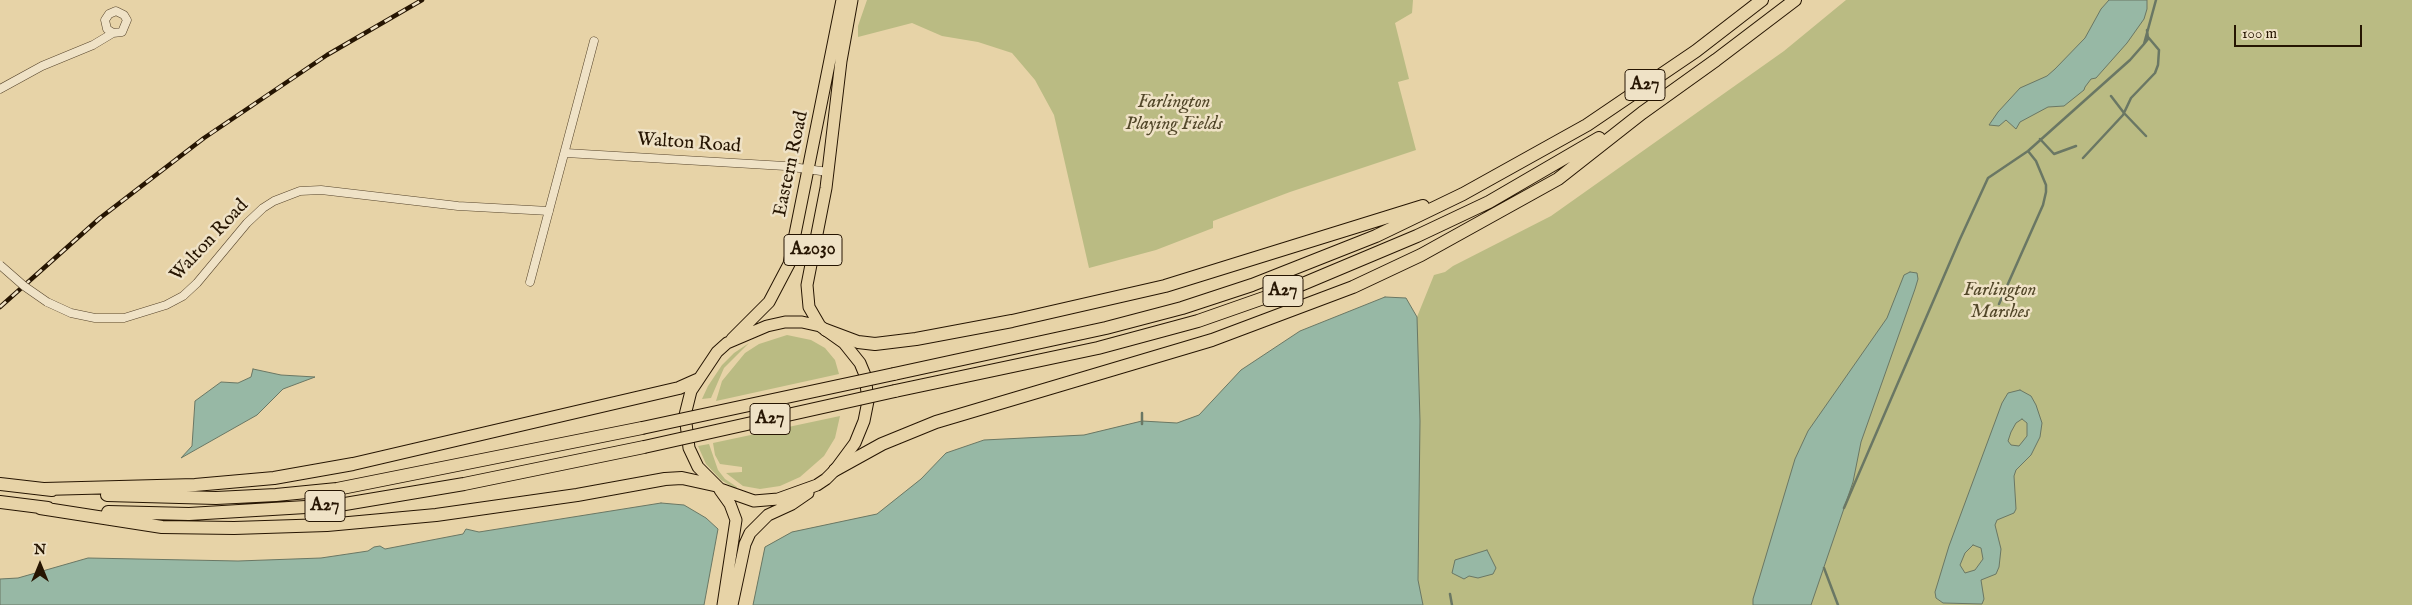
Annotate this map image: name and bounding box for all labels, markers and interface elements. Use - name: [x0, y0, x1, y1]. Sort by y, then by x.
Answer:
- scale bar: [2237, 15, 2364, 47]
- text: 100 m: [2242, 24, 2277, 43]
- road number: A27: [1625, 70, 1665, 100]
- park label: Farlington Playing Fields: [1125, 92, 1223, 136]
- street label: Eastern Road: [770, 109, 814, 219]
- street label: Walton Road: [636, 129, 742, 159]
- street label: Walton Road: [166, 195, 254, 287]
- road number: A2030: [784, 234, 842, 266]
- road number: A27: [1263, 276, 1303, 306]
- park label: Farlington Marshes: [1964, 280, 2036, 324]
- road number: A27: [750, 404, 790, 434]
- road number: A27: [305, 491, 345, 522]
- north arrow: [15, 540, 65, 590]
- text: N: [34, 541, 46, 559]

